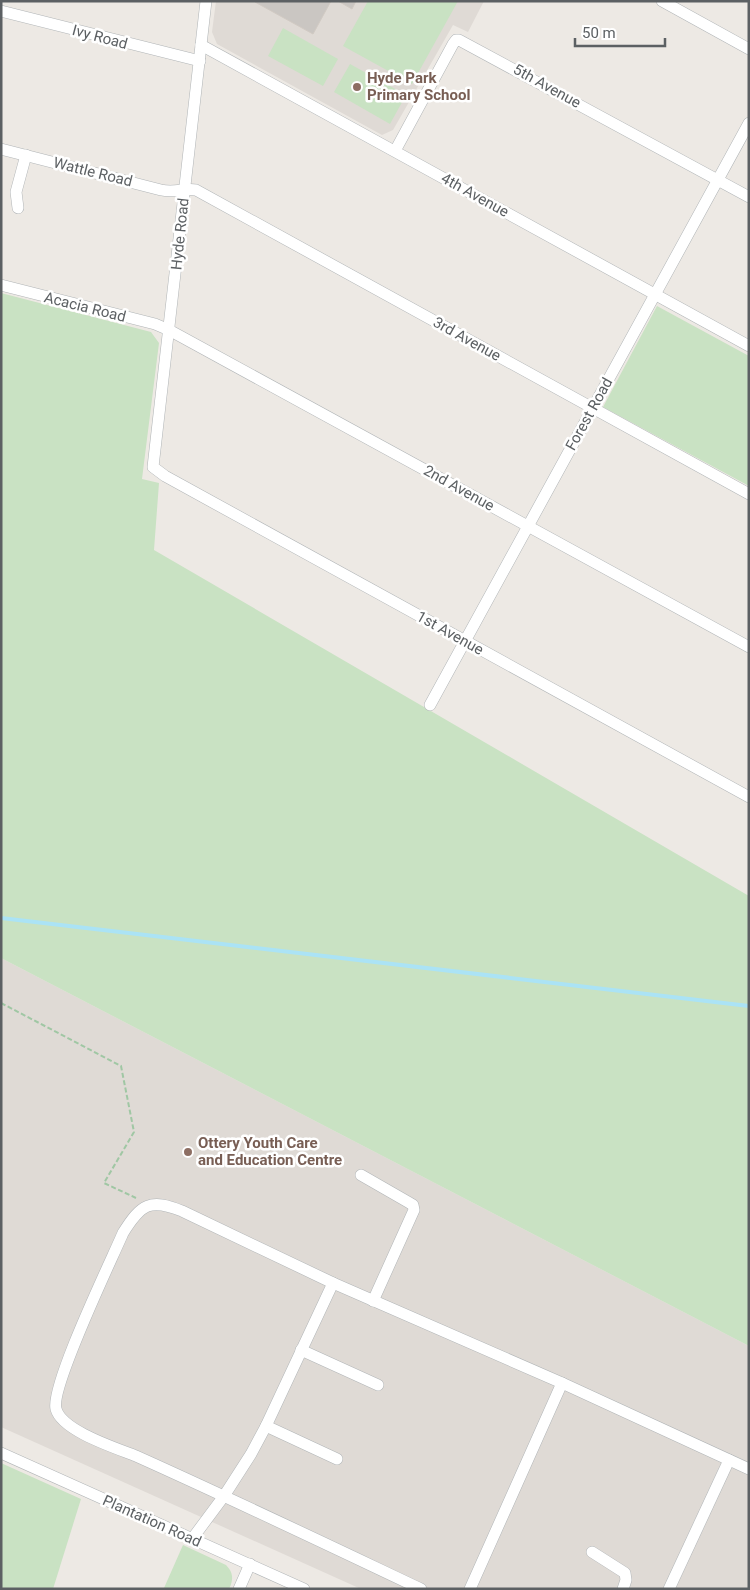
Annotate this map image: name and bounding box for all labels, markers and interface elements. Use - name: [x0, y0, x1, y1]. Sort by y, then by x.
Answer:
- scale bar: [575, 15, 665, 47]
- street label: Ivy Road: [70, 21, 130, 53]
- text: 50 m: [582, 24, 616, 42]
- street label: 5th Avenue: [510, 60, 584, 112]
- place label: Hyde Park Primary School: [367, 69, 470, 104]
- marker: Hyde Park Primary School: [351, 81, 363, 93]
- street label: Wattle Road: [52, 153, 134, 191]
- street label: 4th Avenue: [438, 169, 512, 221]
- street label: Hyde Road: [167, 197, 193, 271]
- street label: Acacia Road: [42, 288, 128, 326]
- street label: 3rd Avenue: [430, 313, 504, 365]
- street label: Forest Road: [562, 374, 616, 454]
- street label: 2nd Avenue: [421, 461, 497, 515]
- street label: 1st Avenue: [413, 607, 487, 659]
- place label: Ottery Youth Care and Education Centre: [198, 1134, 342, 1169]
- marker: Ottery Youth Care and Education Centre: [182, 1146, 194, 1158]
- street label: Plantation Road: [100, 1491, 204, 1551]

